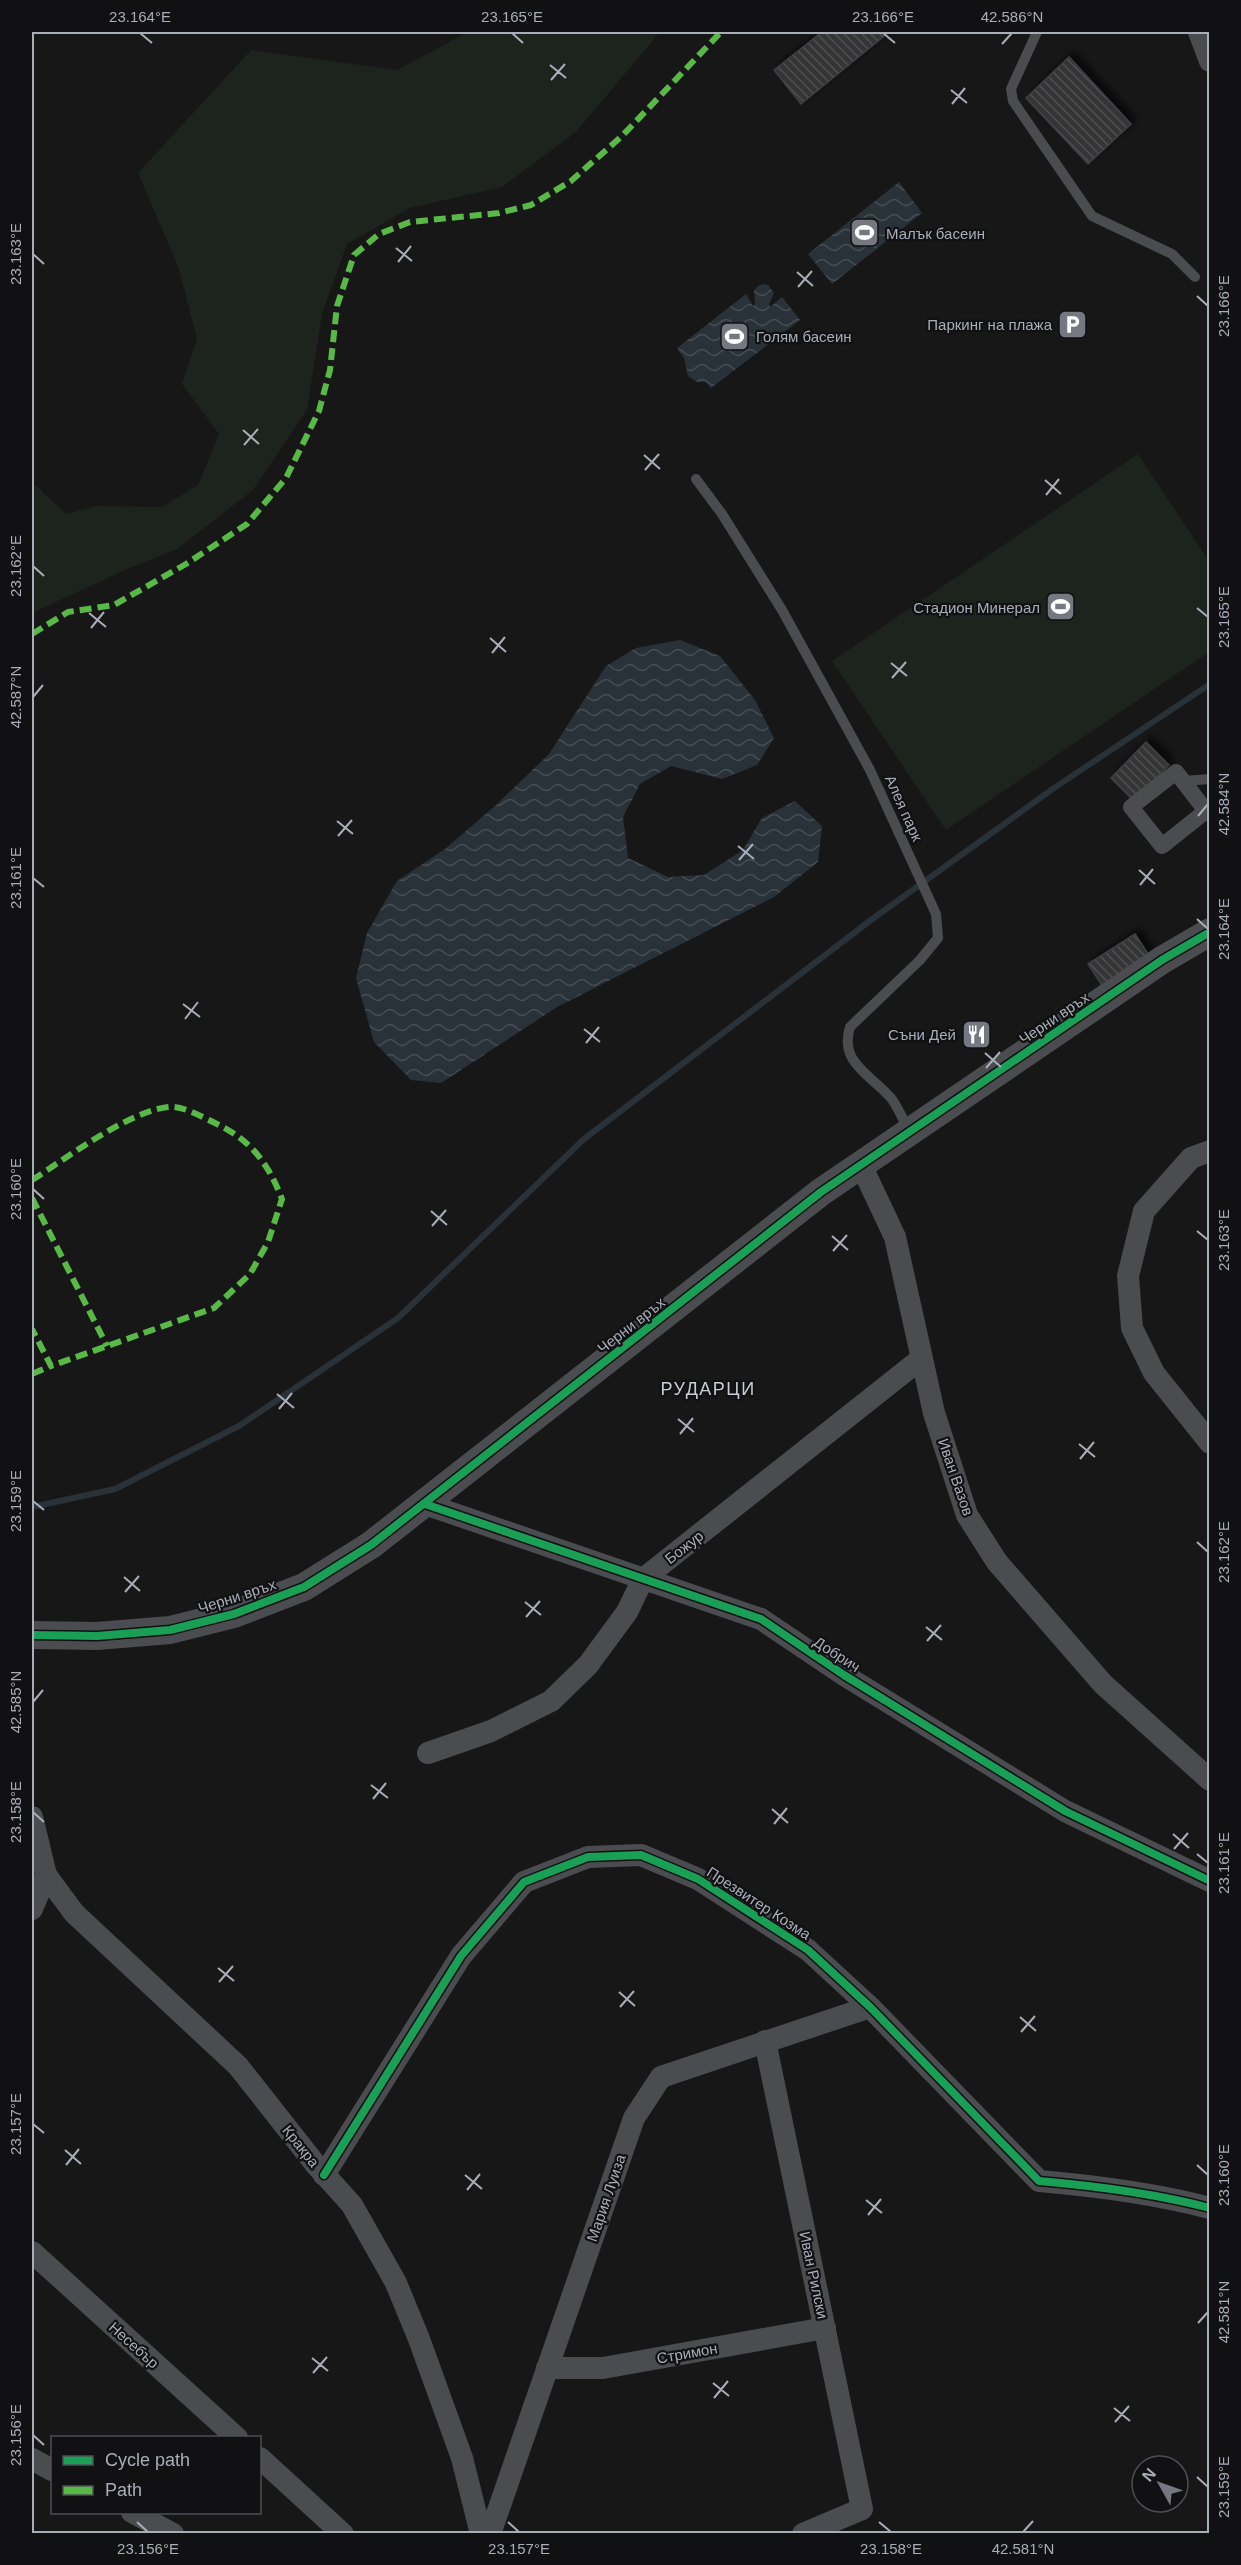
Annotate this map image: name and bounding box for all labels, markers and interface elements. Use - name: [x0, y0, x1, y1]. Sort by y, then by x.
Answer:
- text: 23.164°E: [109, 8, 171, 25]
- text: 23.165°E: [481, 8, 543, 25]
- text: 23.166°E: [852, 8, 914, 25]
- text: 42.586°N: [981, 8, 1043, 25]
- sports icon: Малък басеин: [849, 217, 881, 249]
- text: 23.163°E: [7, 223, 24, 285]
- place label: Малък басеин: [886, 225, 985, 242]
- text: 23.166°E: [1215, 275, 1232, 337]
- parking icon: Паркинг на плажа: [1057, 308, 1089, 340]
- place label: Паркинг на плажа: [927, 316, 1053, 333]
- sports icon: Голям басеин: [719, 320, 751, 352]
- place label: Голям басеин: [756, 328, 852, 345]
- text: 23.162°E: [7, 535, 24, 597]
- text: 23.165°E: [1215, 586, 1232, 648]
- sports icon: Стадион Минерал: [1045, 591, 1077, 623]
- place label: Стадион Минерал: [913, 599, 1040, 616]
- text: 42.587°N: [7, 666, 24, 728]
- street label: Алея парк: [882, 772, 926, 844]
- text: 42.584°N: [1215, 773, 1232, 835]
- text: 23.161°E: [7, 847, 24, 909]
- text: 23.164°E: [1215, 898, 1232, 960]
- street label: Черни връх: [1016, 988, 1093, 1048]
- restaurant icon: Съни Дей: [961, 1018, 993, 1050]
- place label: Съни Дей: [888, 1026, 956, 1043]
- text: 23.160°E: [7, 1158, 24, 1220]
- text: 23.163°E: [1215, 1209, 1232, 1271]
- street label: Черни връх: [594, 1293, 668, 1357]
- district label: РУДАРЦИ: [660, 1379, 756, 1399]
- street label: Иван Вазов: [935, 1436, 977, 1518]
- text: 23.159°E: [7, 1470, 24, 1532]
- text: 23.162°E: [1215, 1521, 1232, 1583]
- street label: Божур: [661, 1527, 707, 1567]
- street label: Черни връх: [196, 1575, 278, 1617]
- street label: Добрич: [811, 1633, 863, 1675]
- text: 42.585°N: [7, 1671, 24, 1733]
- text: 23.158°E: [7, 1781, 24, 1843]
- text: 23.161°E: [1215, 1832, 1232, 1894]
- street label: Презвитер Козма: [704, 1863, 815, 1943]
- text: 23.157°E: [7, 2093, 24, 2155]
- street label: Кракра: [279, 2122, 323, 2171]
- text: 23.160°E: [1215, 2144, 1232, 2206]
- street label: Мария Луиза: [583, 2152, 629, 2244]
- street label: Иван Рилски: [796, 2230, 832, 2320]
- text: 42.581°N: [1215, 2281, 1232, 2343]
- street label: Несебър: [106, 2318, 162, 2372]
- street label: Стримон: [655, 2339, 719, 2367]
- text: 23.156°E: [7, 2404, 24, 2466]
- legend: [51, 2436, 261, 2514]
- text: Cycle path: [105, 2450, 190, 2470]
- north arrow: [1130, 2454, 1190, 2514]
- text: 23.159°E: [1215, 2456, 1232, 2518]
- text: N: [1139, 2465, 1159, 2485]
- text: Path: [105, 2480, 142, 2500]
- text: 23.156°E: [117, 2540, 179, 2557]
- text: 23.157°E: [488, 2540, 550, 2557]
- text: 23.158°E: [860, 2540, 922, 2557]
- text: 42.581°N: [992, 2540, 1054, 2557]

